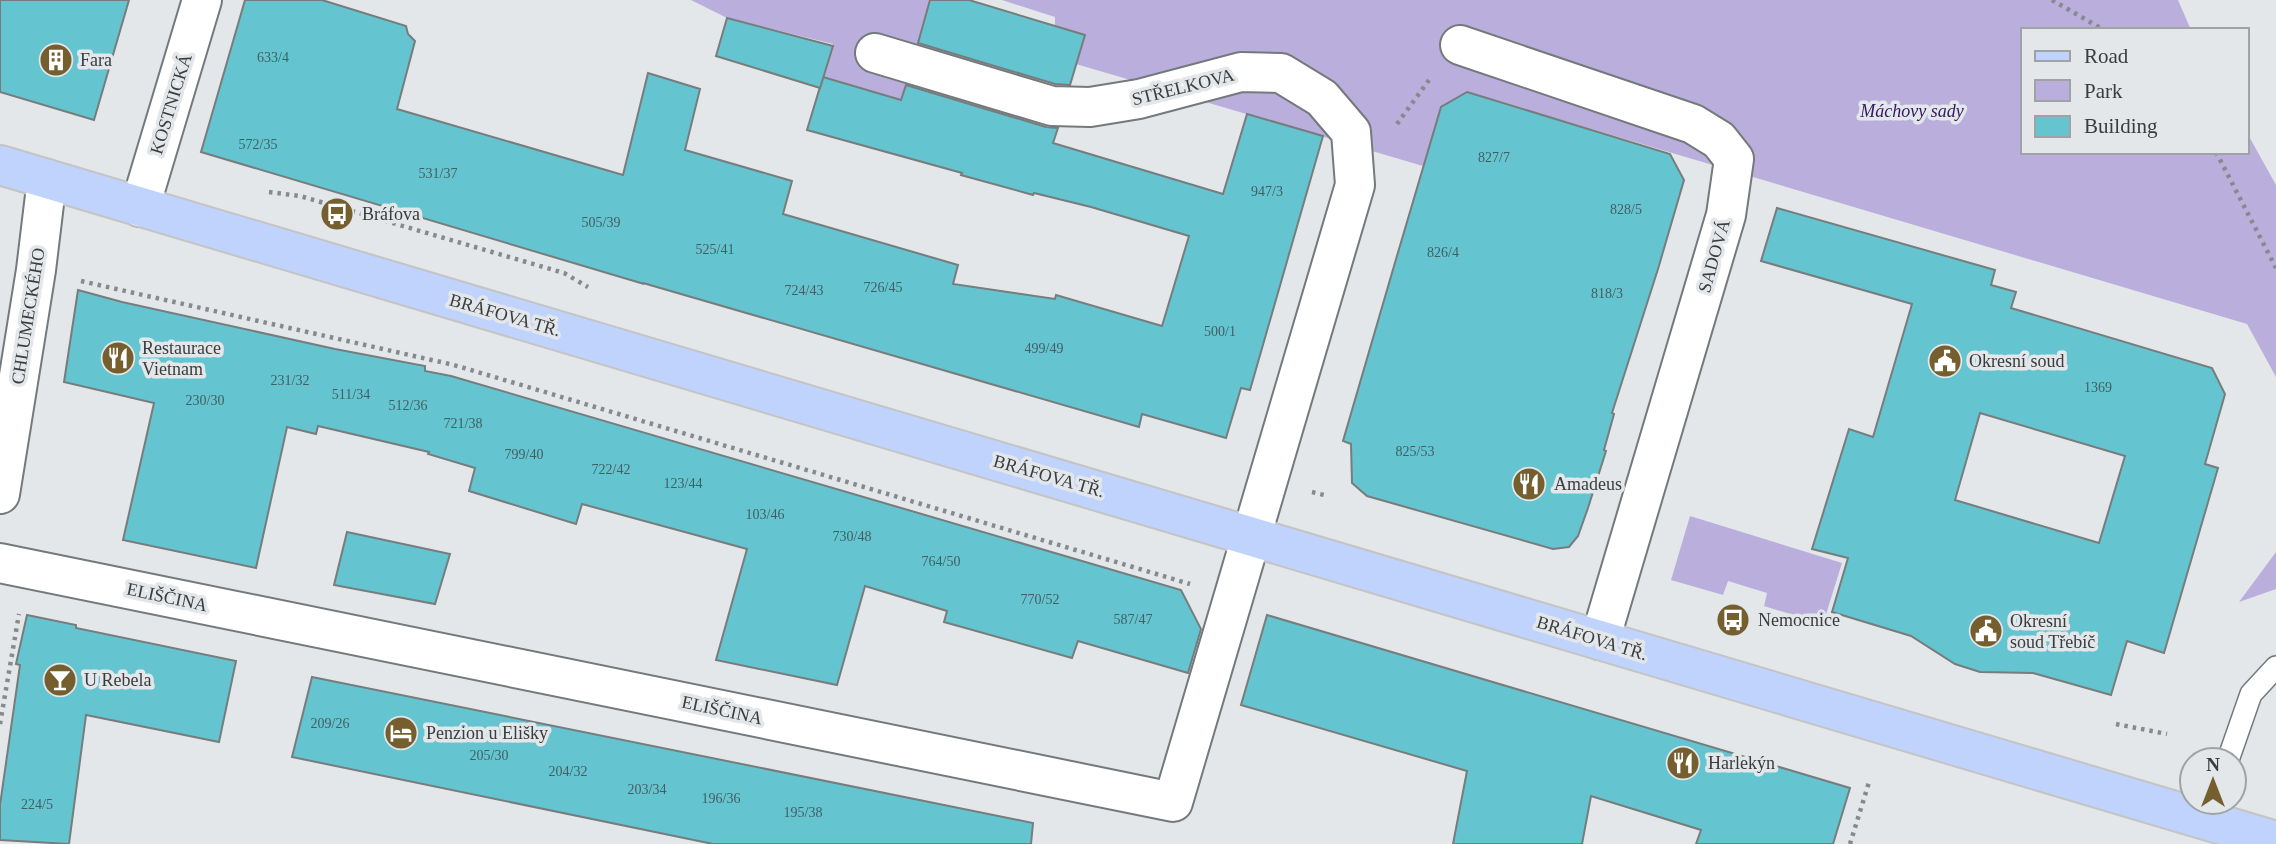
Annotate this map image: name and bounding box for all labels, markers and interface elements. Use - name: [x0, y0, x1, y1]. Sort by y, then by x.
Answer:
- legend: [2021, 28, 2248, 154]
- building icon: Fara: [37, 41, 75, 79]
- text: Road: [2084, 44, 2129, 68]
- place label: Fara: [80, 50, 112, 70]
- house number: 633/4: [257, 50, 289, 65]
- street label: KOSTNICKÁ: [145, 51, 196, 157]
- street label: STŘELKOVA: [1130, 64, 1236, 109]
- text: Park: [2084, 79, 2123, 103]
- park label: Máchovy sady: [1859, 101, 1964, 121]
- text: Building: [2084, 114, 2158, 138]
- house number: 572/35: [239, 137, 277, 152]
- house number: 827/7: [1478, 150, 1510, 165]
- house number: 531/37: [419, 166, 457, 181]
- house number: 947/3: [1251, 184, 1283, 199]
- bus stop icon: Bráfova: [318, 195, 356, 233]
- house number: 828/5: [1610, 202, 1642, 217]
- place label: Bráfova: [362, 204, 420, 224]
- house number: 505/39: [582, 215, 620, 230]
- street label: SADOVÁ: [1693, 217, 1734, 295]
- house number: 525/41: [696, 242, 734, 257]
- house number: 826/4: [1427, 245, 1459, 260]
- street label: CHLUMECKÉHO: [6, 246, 49, 386]
- house number: 726/45: [864, 280, 902, 295]
- house number: 724/43: [785, 283, 823, 298]
- house number: 818/3: [1591, 286, 1623, 301]
- street label: BRÁFOVA TŘ.: [447, 289, 563, 340]
- house number: 500/1: [1204, 324, 1236, 339]
- place label: Restaurace Vietnam: [142, 338, 221, 379]
- restaurant icon: Restaurace Vietnam: [99, 339, 137, 377]
- house number: 499/49: [1025, 341, 1063, 356]
- public building icon: Okresní soud: [1926, 342, 1964, 380]
- place label: Okresní soud: [1969, 351, 2065, 371]
- house number: 231/32: [271, 373, 309, 388]
- house number: 1369: [2084, 380, 2112, 395]
- house number: 511/34: [332, 387, 370, 402]
- house number: 230/30: [186, 393, 224, 408]
- house number: 512/36: [389, 398, 427, 413]
- house number: 721/38: [444, 416, 482, 431]
- house number: 825/53: [1396, 444, 1434, 459]
- house number: 799/40: [505, 447, 543, 462]
- street label: BRÁFOVA TŘ.: [991, 450, 1107, 501]
- house number: 722/42: [592, 462, 630, 477]
- restaurant icon: Amadeus: [1510, 465, 1548, 503]
- place label: Amadeus: [1554, 474, 1622, 494]
- house number: 123/44: [664, 476, 702, 491]
- house number: 103/46: [746, 507, 784, 522]
- house number: 730/48: [833, 529, 871, 544]
- house number: 764/50: [922, 554, 960, 569]
- street label: ELIŠČINA: [125, 578, 209, 615]
- house number: 770/52: [1021, 592, 1059, 607]
- bus stop icon: Nemocnice: [1714, 601, 1752, 639]
- place label: Nemocnice: [1758, 610, 1840, 630]
- street label: BRÁFOVA TŘ.: [1534, 611, 1650, 664]
- place label: Okresní soud Třebíč: [2010, 611, 2095, 652]
- house number: 587/47: [1114, 612, 1152, 627]
- public building icon: Okresní soud Třebíč: [1967, 612, 2005, 650]
- bar icon: U Rebela: [41, 661, 79, 699]
- place label: U Rebela: [84, 670, 151, 690]
- street label: ELIŠČINA: [680, 691, 764, 728]
- hotel icon: Penzion u Elišky: [382, 714, 420, 752]
- house number: 209/26: [311, 716, 349, 731]
- place label: Penzion u Elišky: [426, 723, 548, 743]
- restaurant icon: Harlekýn: [1664, 744, 1702, 782]
- north arrow: [2178, 746, 2248, 816]
- house number: 205/30: [470, 748, 508, 763]
- place label: Harlekýn: [1708, 753, 1775, 773]
- text: N: [2206, 754, 2220, 775]
- house number: 204/32: [549, 764, 587, 779]
- house number: 203/34: [628, 782, 666, 797]
- house number: 196/36: [702, 791, 740, 806]
- house number: 224/5: [21, 797, 53, 812]
- house number: 195/38: [784, 805, 822, 820]

